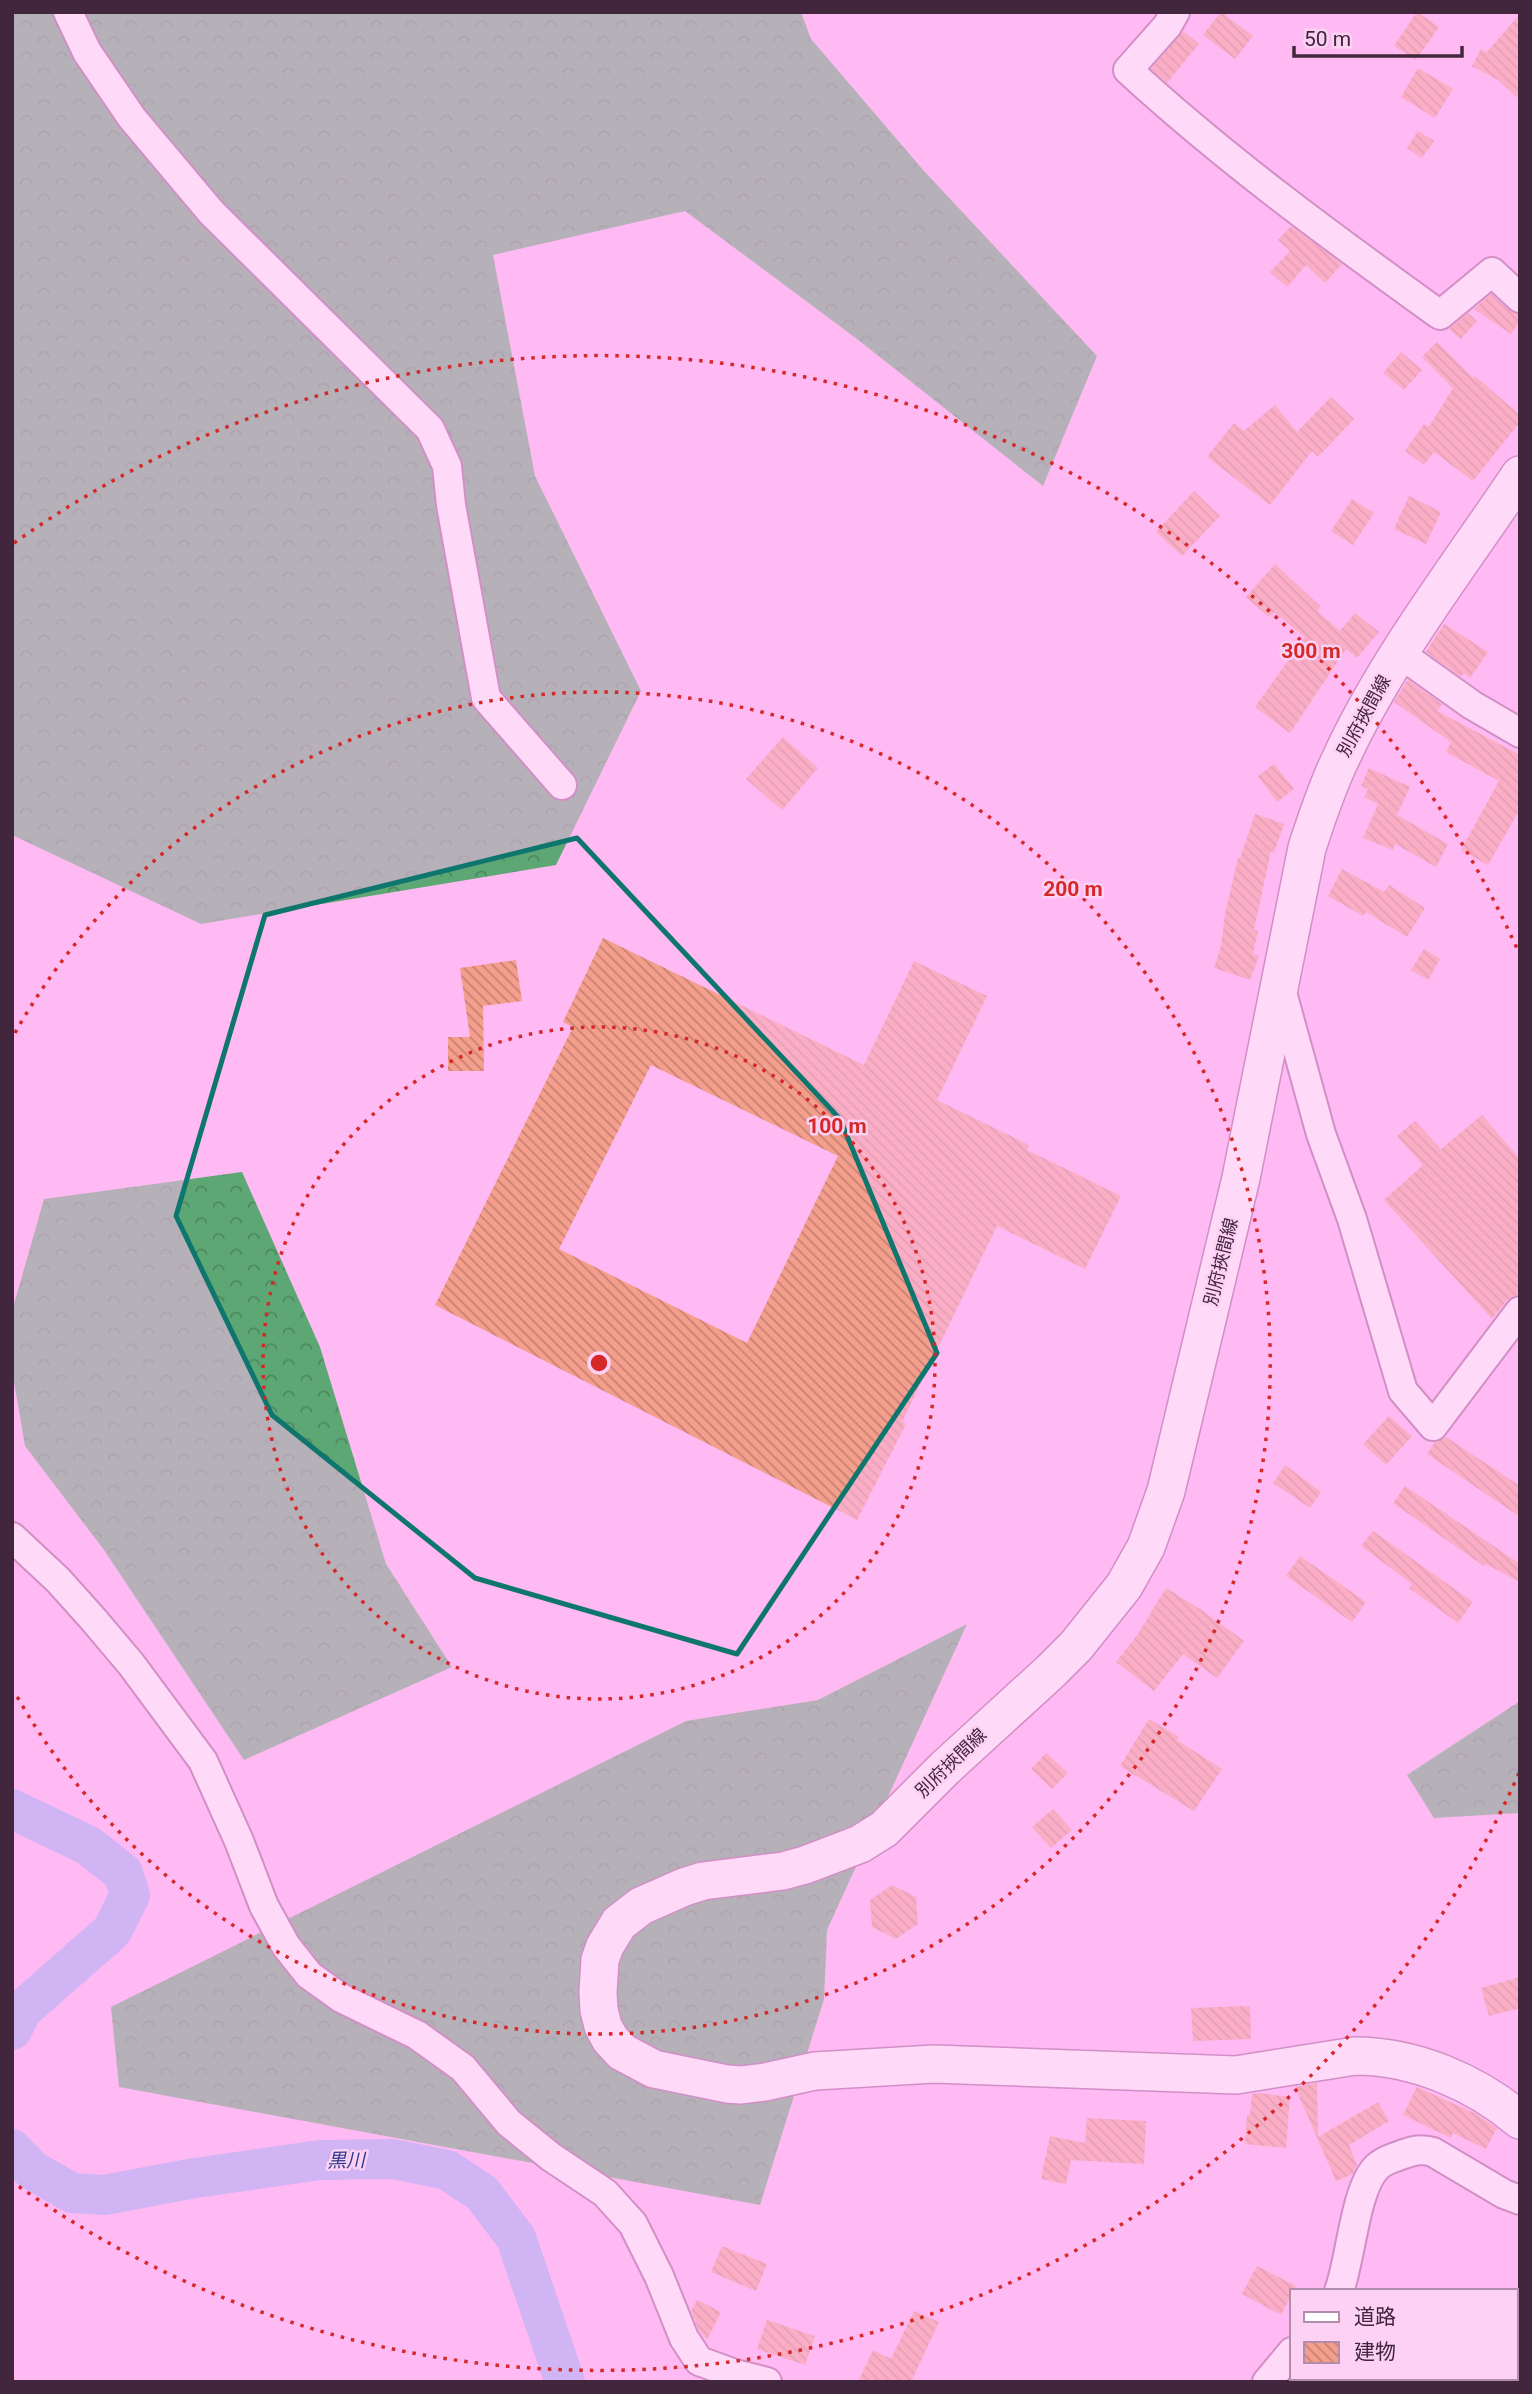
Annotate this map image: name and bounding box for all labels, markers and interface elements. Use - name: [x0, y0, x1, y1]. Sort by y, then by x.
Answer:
- scale bar: [1294, 14, 1462, 58]
- text: 50 m: [1304, 27, 1351, 51]
- text: 300 m: [1281, 639, 1341, 663]
- street label: 別府挾間線: [1333, 671, 1395, 760]
- text: 200 m: [1043, 877, 1103, 901]
- text: 100 m: [807, 1114, 867, 1138]
- street label: 別府挾間線: [1199, 1216, 1242, 1308]
- centre of rings: [587, 1351, 611, 1375]
- street label: 別府挾間線: [911, 1724, 990, 1801]
- water label: 黒川: [327, 2149, 367, 2172]
- legend: [1290, 2289, 1518, 2380]
- text: 道路: [1354, 2305, 1396, 2329]
- text: 建物: [1354, 2340, 1396, 2364]

